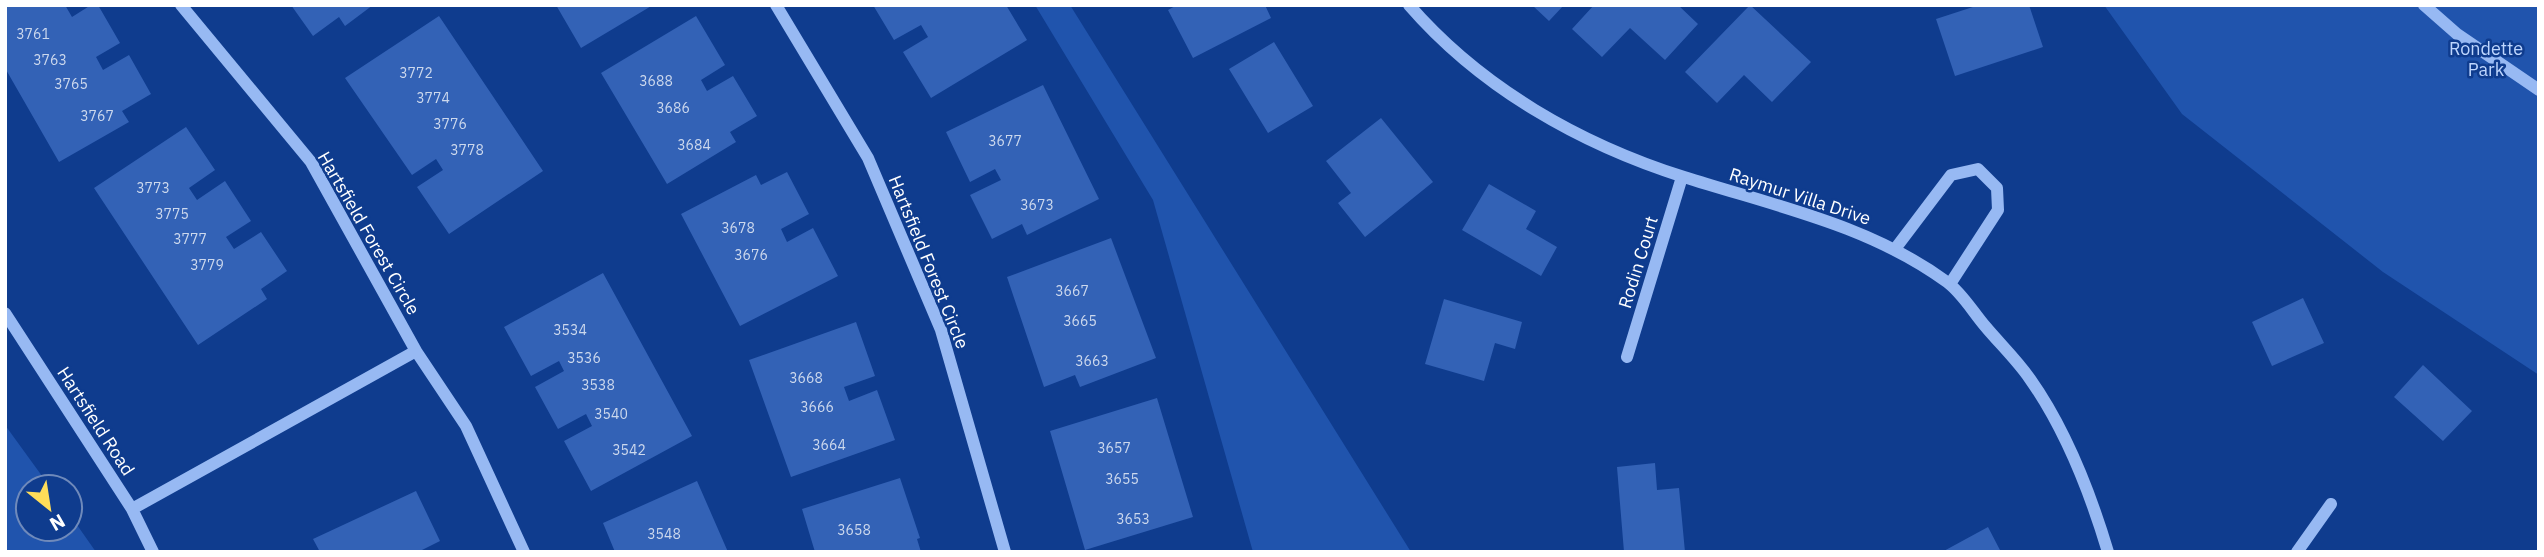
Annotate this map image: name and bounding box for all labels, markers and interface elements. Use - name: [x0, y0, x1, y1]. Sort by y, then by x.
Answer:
- house number: 3761: [16, 25, 50, 43]
- park label: Rondette Park: [2449, 37, 2523, 81]
- house number: 3763: [33, 51, 67, 69]
- house number: 3772: [399, 64, 433, 82]
- house number: 3688: [639, 72, 673, 90]
- house number: 3765: [54, 75, 88, 93]
- house number: 3774: [416, 89, 450, 107]
- house number: 3686: [656, 99, 690, 117]
- house number: 3767: [80, 107, 114, 125]
- house number: 3776: [433, 115, 467, 133]
- house number: 3677: [988, 132, 1022, 150]
- house number: 3684: [677, 136, 711, 154]
- house number: 3778: [450, 141, 484, 159]
- street label: Hartsfield Forest Circle: [313, 147, 425, 319]
- street label: Raymur Villa Drive: [1726, 162, 1874, 230]
- street label: Hartsfield Forest Circle: [884, 172, 974, 352]
- house number: 3773: [136, 179, 170, 197]
- house number: 3673: [1020, 196, 1054, 214]
- house number: 3775: [155, 205, 189, 223]
- street label: Rodin Court: [1613, 213, 1663, 311]
- house number: 3678: [721, 219, 755, 237]
- house number: 3777: [173, 230, 207, 248]
- house number: 3676: [734, 246, 768, 264]
- house number: 3779: [190, 256, 224, 274]
- house number: 3667: [1055, 282, 1089, 300]
- house number: 3665: [1063, 312, 1097, 330]
- house number: 3534: [553, 321, 587, 339]
- house number: 3536: [567, 349, 601, 367]
- house number: 3663: [1075, 352, 1109, 370]
- street label: Hartsfield Road: [52, 362, 140, 480]
- house number: 3668: [789, 369, 823, 387]
- house number: 3538: [581, 376, 615, 394]
- house number: 3666: [800, 398, 834, 416]
- house number: 3540: [594, 405, 628, 423]
- house number: 3664: [812, 436, 846, 454]
- house number: 3657: [1097, 439, 1131, 457]
- house number: 3542: [612, 441, 646, 459]
- house number: 3655: [1105, 470, 1139, 488]
- north arrow: [14, 473, 84, 543]
- text: N: [46, 509, 69, 537]
- house number: 3653: [1116, 510, 1150, 528]
- house number: 3658: [837, 521, 871, 539]
- house number: 3548: [647, 525, 681, 543]

